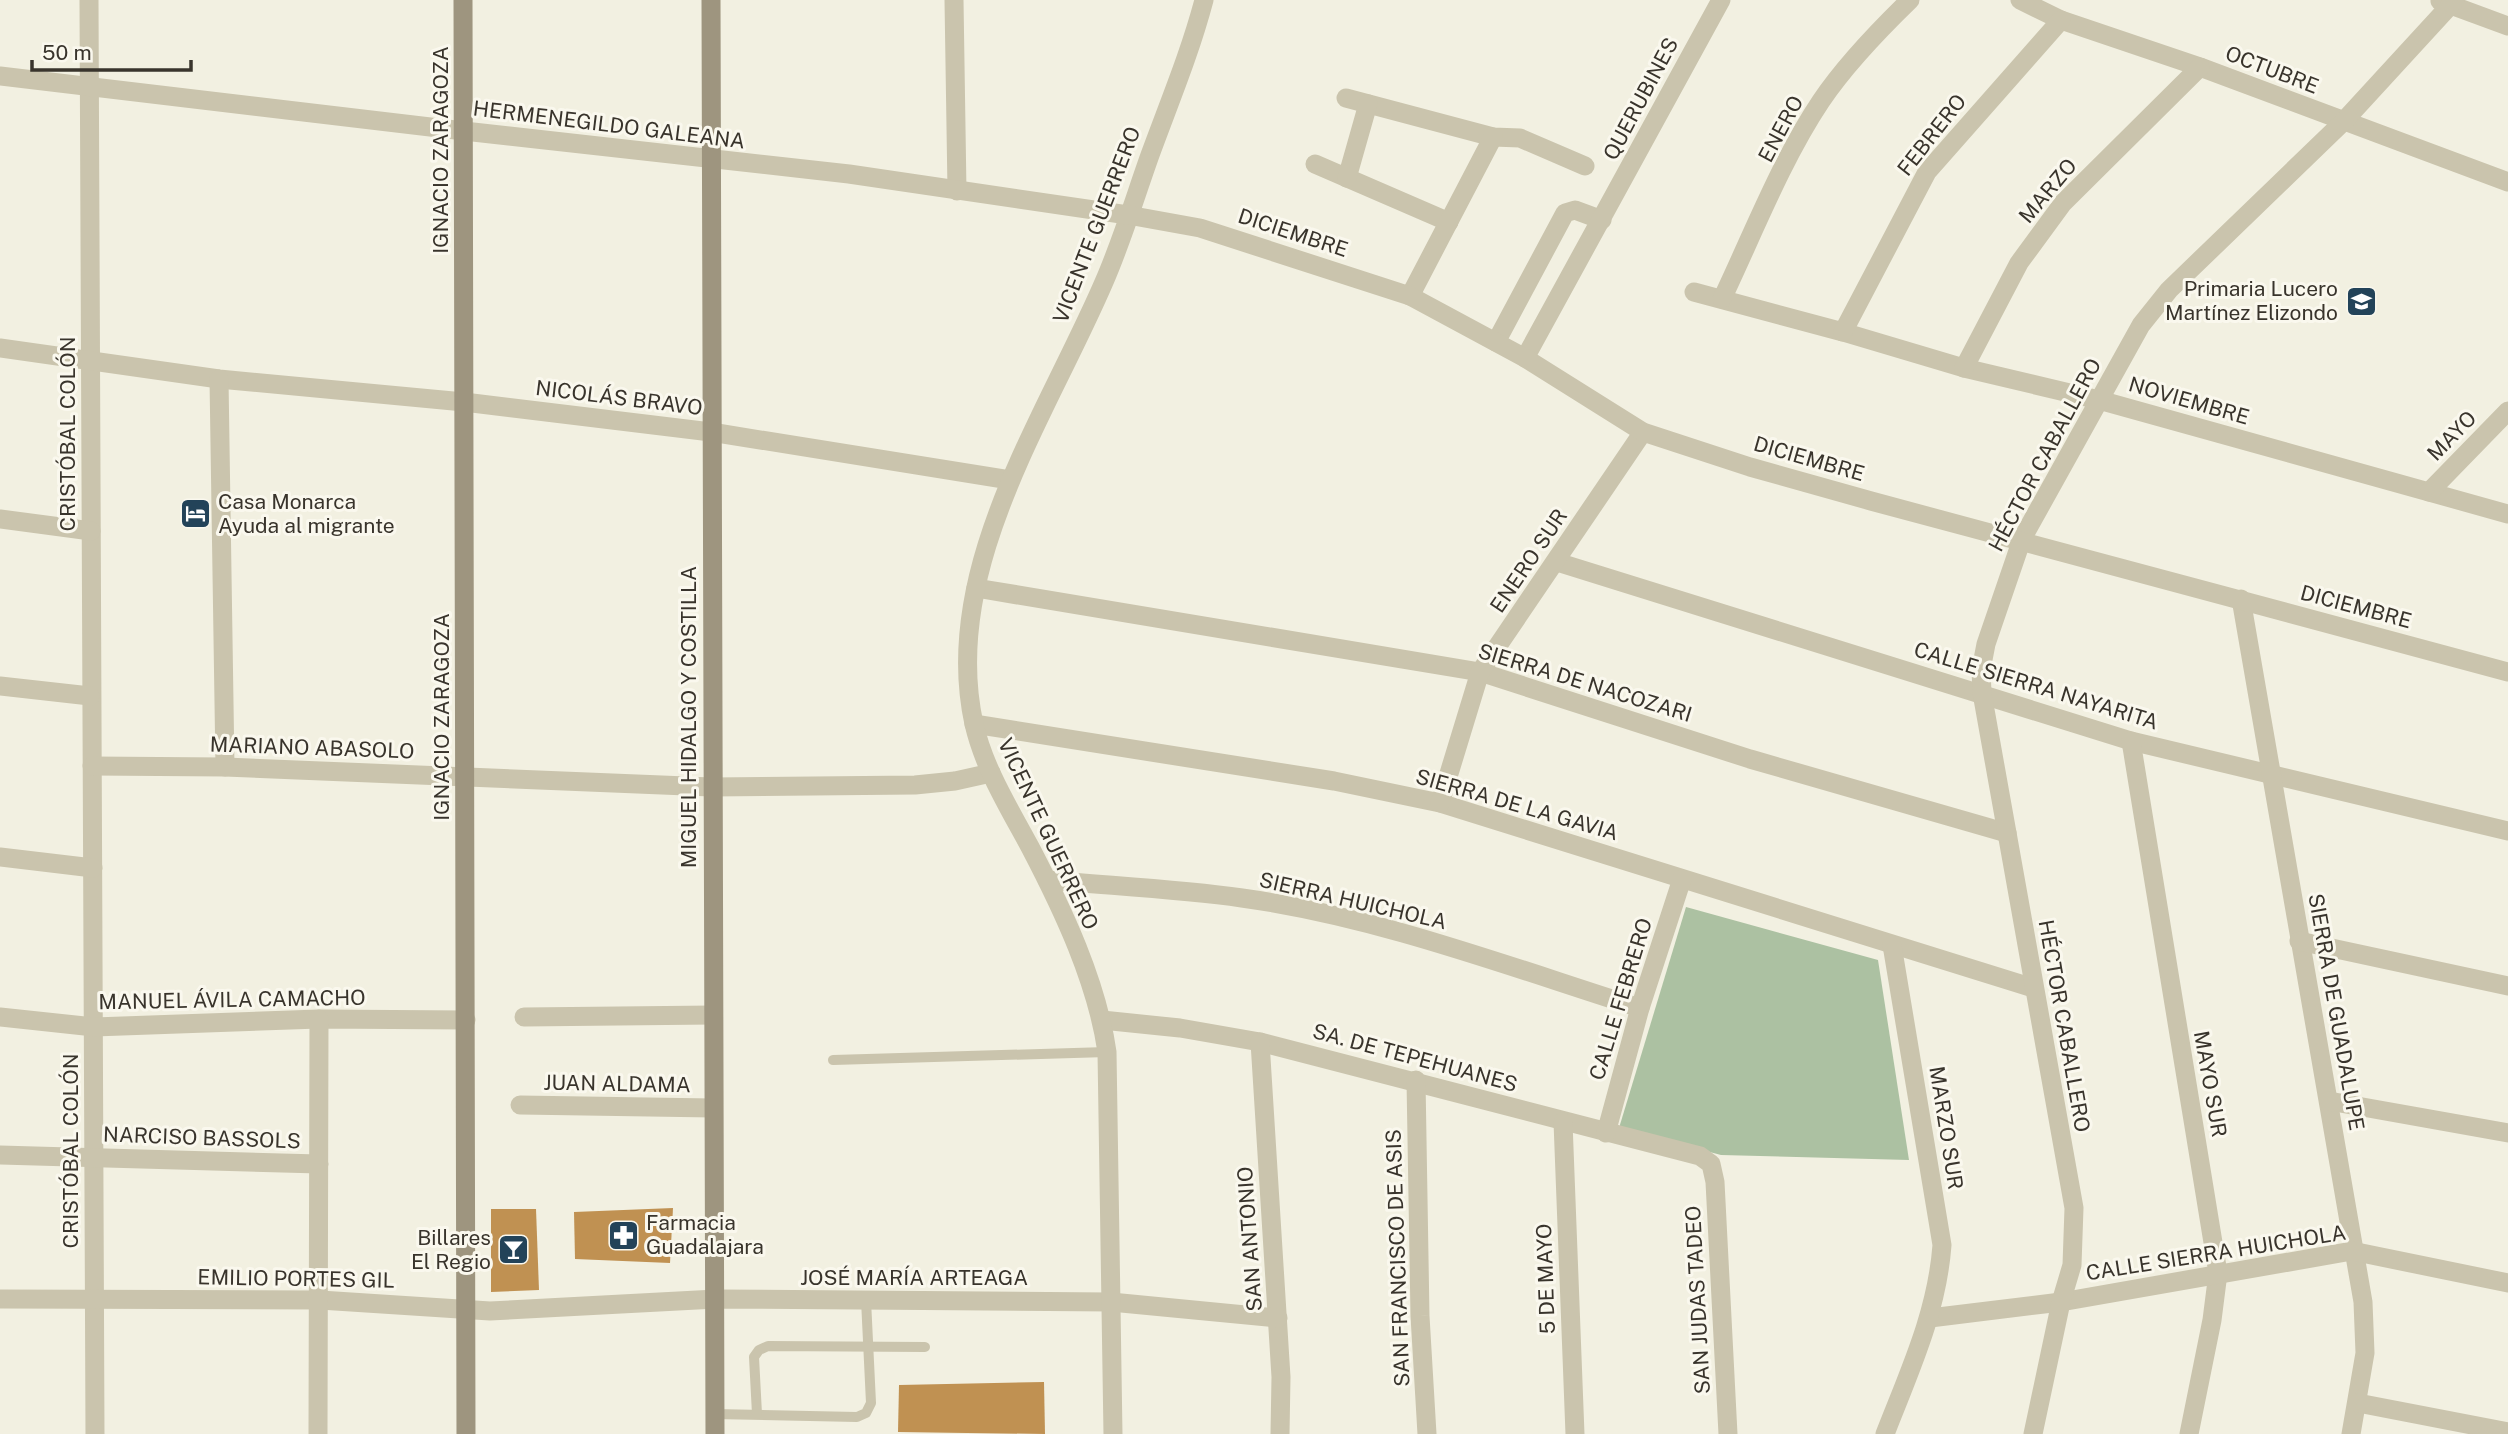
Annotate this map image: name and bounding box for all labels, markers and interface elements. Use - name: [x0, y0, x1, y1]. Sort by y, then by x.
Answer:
- scale bar: [32, 28, 191, 72]
- street label: QUERUBINES: [1598, 33, 1683, 164]
- text: 50 m: [42, 40, 92, 65]
- street label: OCTUBRE: [2222, 40, 2322, 99]
- street label: IGNACIO ZARAGOZA: [428, 46, 453, 254]
- street label: FEBRERO: [1892, 89, 1971, 180]
- street label: ENERO: [1753, 91, 1808, 166]
- street label: HERMENEGILDO GALEANA: [472, 95, 746, 154]
- street label: VICENTE GUERRERO: [1048, 123, 1146, 327]
- street label: MARZO: [2013, 153, 2082, 228]
- street label: DICIEMBRE: [1235, 203, 1351, 262]
- place label: Primaria Lucero Martínez Elizondo: [2165, 276, 2338, 325]
- school or university icon: Primaria Lucero Martínez Elizondo: [2344, 284, 2378, 318]
- street label: CRISTÓBAL COLÓN: [55, 336, 80, 532]
- street label: HÉCTOR CABALLERO: [1983, 354, 2106, 556]
- street label: NOVIEMBRE: [2126, 371, 2252, 430]
- street label: NICOLÁS BRAVO: [534, 375, 704, 420]
- street label: MAYO: [2422, 406, 2481, 466]
- street label: DICIEMBRE: [1751, 431, 1867, 486]
- place label: Casa Monarca Ayuda al migrante: [218, 489, 395, 538]
- hotel icon: Casa Monarca Ayuda al migrante: [178, 497, 212, 531]
- street label: ENERO SUR: [1485, 504, 1572, 617]
- street label: MIGUEL HIDALGO Y COSTILLA: [676, 566, 701, 868]
- street label: DICIEMBRE: [2298, 580, 2414, 633]
- street label: IGNACIO ZARAGOZA: [429, 613, 454, 821]
- street label: CALLE SIERRA NAYARITA: [1911, 636, 2161, 735]
- street label: SIERRA DE NACOZARI: [1475, 638, 1695, 727]
- street label: MARIANO ABASOLO: [209, 731, 415, 764]
- street label: VICENTE GUERRERO: [993, 734, 1104, 934]
- street label: SIERRA DE LA GAVIA: [1413, 764, 1621, 845]
- street label: SIERRA HUICHOLA: [1257, 867, 1449, 934]
- street label: SIERRA DE GUADALUPE: [2303, 891, 2370, 1132]
- street label: CALLE FEBRERO: [1584, 915, 1657, 1083]
- street label: HÉCTOR CABALLERO: [2034, 918, 2095, 1134]
- street label: MANUEL ÁVILA CAMACHO: [98, 985, 366, 1014]
- street label: SA. DE TEPEHUANES: [1310, 1018, 1520, 1097]
- street label: MAYO SUR: [2189, 1029, 2232, 1139]
- street label: CRISTÓBAL COLÓN: [58, 1053, 83, 1249]
- street label: MARZO SUR: [1924, 1064, 1969, 1191]
- street label: JUAN ALDAMA: [543, 1070, 691, 1097]
- street label: NARCISO BASSOLS: [103, 1122, 301, 1153]
- street label: SAN FRANCISCO DE ASIS: [1381, 1129, 1414, 1387]
- street label: SAN ANTONIO: [1232, 1166, 1267, 1312]
- street label: SAN JUDAS TADEO: [1680, 1205, 1715, 1395]
- place label: Farmacia Guadalajara: [646, 1210, 764, 1259]
- pharmacy icon: Farmacia Guadalajara: [606, 1218, 640, 1252]
- street label: CALLE SIERRA HUICHOLA: [2084, 1220, 2348, 1285]
- street label: 5 DE MAYO: [1531, 1223, 1560, 1335]
- place label: Billares El Regio: [411, 1225, 491, 1274]
- bar icon: Billares El Regio: [497, 1233, 531, 1267]
- street label: EMILIO PORTES GIL: [197, 1264, 395, 1293]
- street label: JOSÉ MARÍA ARTEAGA: [800, 1265, 1028, 1290]

